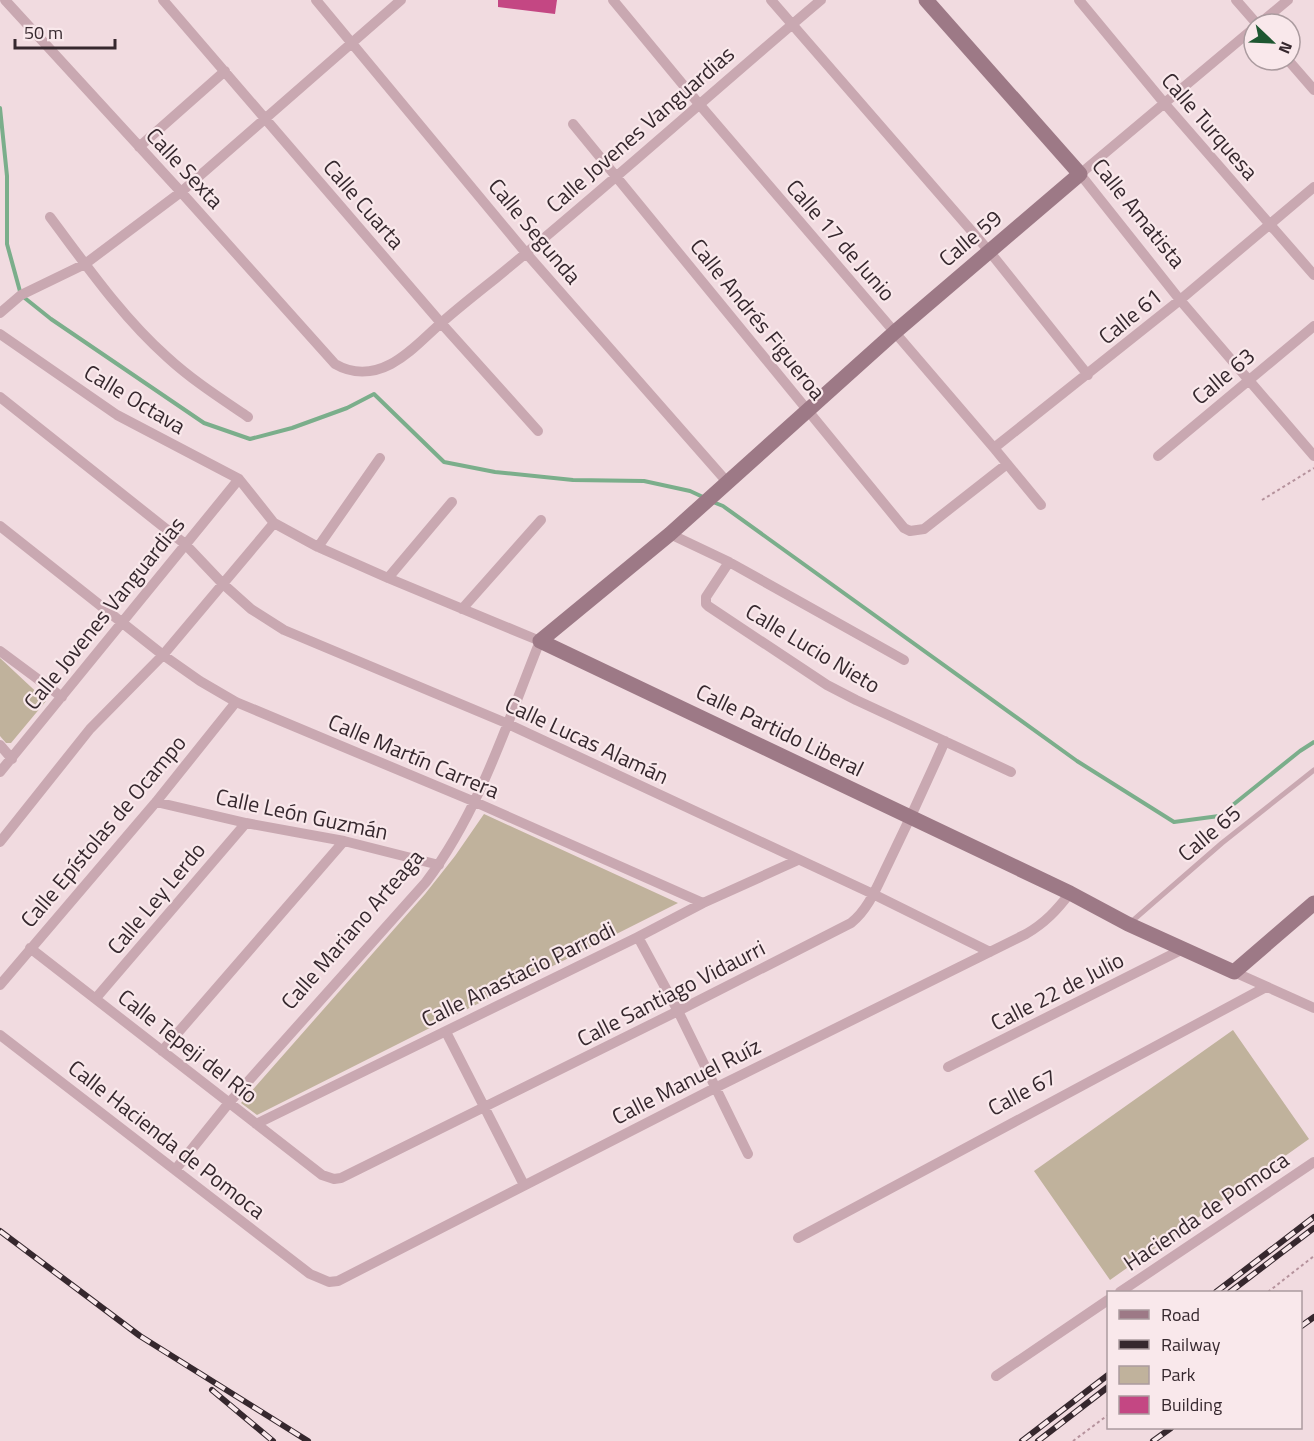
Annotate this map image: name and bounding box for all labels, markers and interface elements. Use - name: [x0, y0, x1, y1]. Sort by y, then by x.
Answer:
- scale bar: [15, 12, 116, 50]
- north arrow: [1242, 12, 1302, 72]
- text: 50 m: [24, 19, 63, 46]
- street label: Calle Jovenes Vanguardias: [538, 37, 742, 221]
- text: N: [1273, 38, 1299, 58]
- street label: Calle Turquesa: [1153, 65, 1267, 187]
- street label: Calle Sexta: [138, 120, 232, 216]
- street label: Calle Cuarta: [315, 151, 413, 257]
- street label: Calle Amatista: [1084, 151, 1194, 275]
- street label: Calle Segunda: [480, 170, 590, 292]
- street label: Calle 17 de Junio: [778, 171, 904, 309]
- street label: Calle 59: [931, 201, 1009, 275]
- street label: Calle Andrés Figueroa: [682, 231, 834, 407]
- street label: Calle 61: [1091, 280, 1169, 352]
- street label: Calle 63: [1184, 339, 1262, 413]
- street label: Calle Octava: [78, 355, 192, 443]
- street label: Calle Jovenes Vanguardias: [15, 509, 193, 717]
- street label: Calle Lucio Nieto: [739, 594, 887, 702]
- street label: Calle Partido Liberal: [690, 675, 870, 785]
- street label: Calle Lucas Alamán: [499, 687, 675, 793]
- street label: Calle Martín Carrera: [323, 705, 505, 807]
- street label: Calle Epístolas de Ocampo: [12, 727, 194, 935]
- street label: Calle León Guzmán: [213, 779, 391, 849]
- street label: Calle 65: [1170, 796, 1248, 870]
- street label: Calle Ley Lerdo: [99, 834, 213, 962]
- street label: Calle Mariano Arteaga: [272, 841, 432, 1017]
- street label: Calle Anastacio Parrodi: [415, 912, 621, 1036]
- street label: Calle Santiago Vidaurri: [571, 931, 771, 1055]
- street label: Calle 22 de Julio: [984, 943, 1130, 1039]
- street label: Calle Tepeji del Río: [111, 980, 265, 1112]
- street label: Calle Manuel Ruíz: [606, 1029, 766, 1133]
- street label: Calle Hacienda de Pomoca: [61, 1051, 273, 1227]
- street label: Calle 67: [981, 1060, 1063, 1124]
- street label: Hacienda de Pomoca: [1116, 1143, 1296, 1279]
- legend: [1107, 1291, 1302, 1429]
- text: Road: [1161, 1301, 1200, 1328]
- text: Railway: [1161, 1331, 1221, 1358]
- text: Park: [1161, 1361, 1196, 1388]
- text: Building: [1161, 1391, 1222, 1418]

